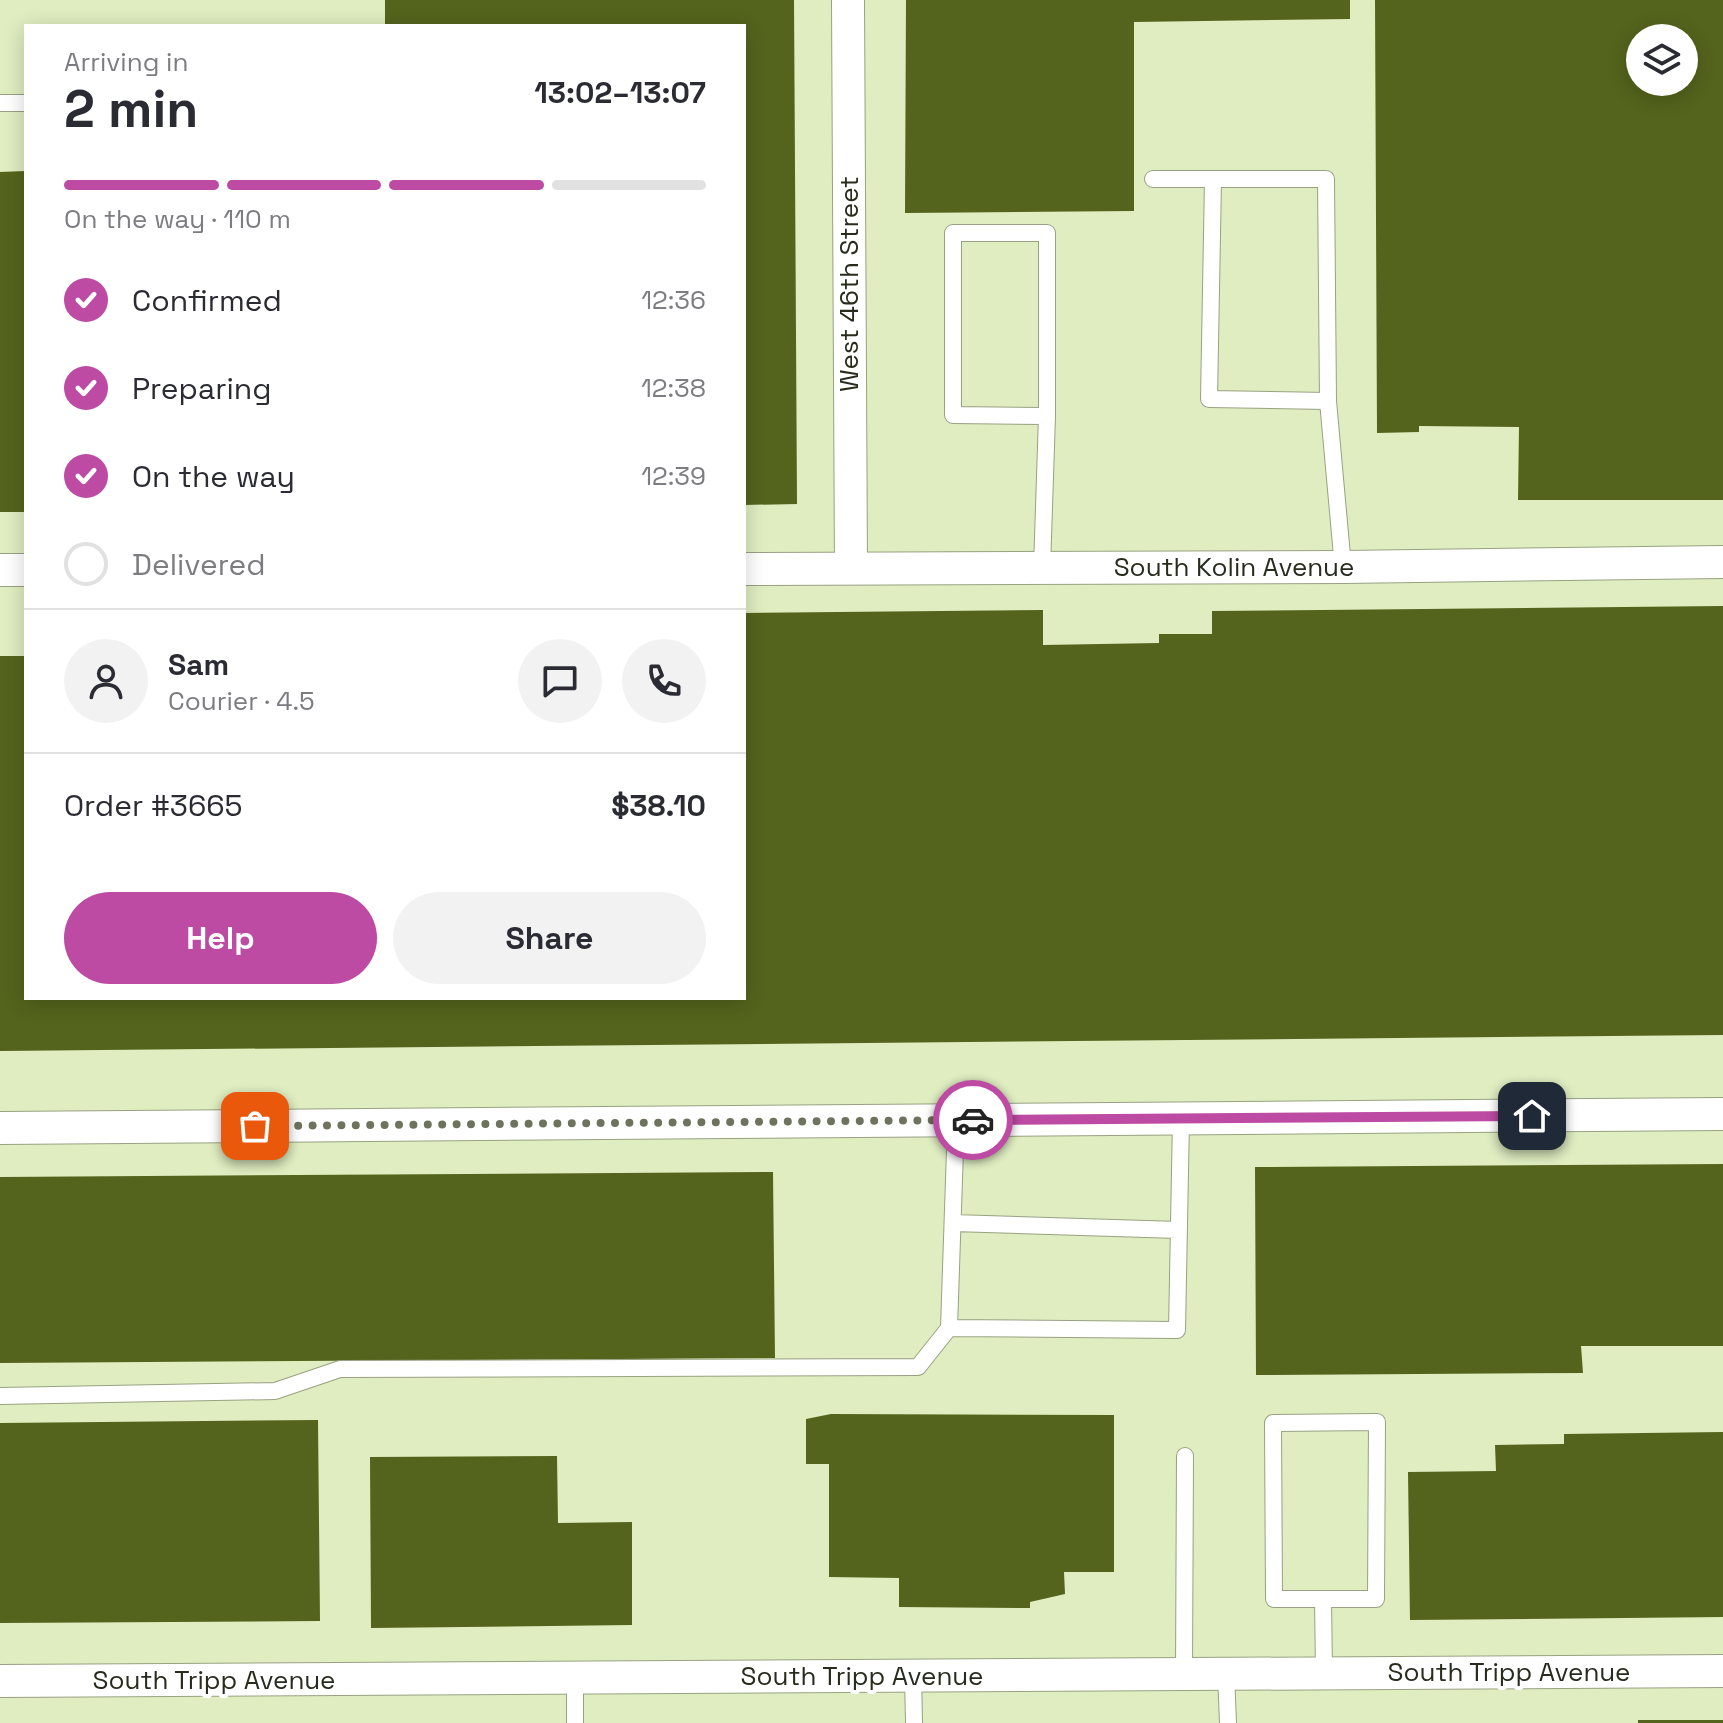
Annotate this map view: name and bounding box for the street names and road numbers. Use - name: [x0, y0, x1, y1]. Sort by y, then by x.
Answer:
- street label: West 46th Street: [832, 176, 866, 392]
- street label: South Kolin Avenue: [1114, 550, 1354, 584]
- street label: South Tripp Avenue: [1388, 1655, 1630, 1689]
- street label: South Tripp Avenue: [741, 1659, 983, 1693]
- street label: South Tripp Avenue: [93, 1663, 335, 1697]

